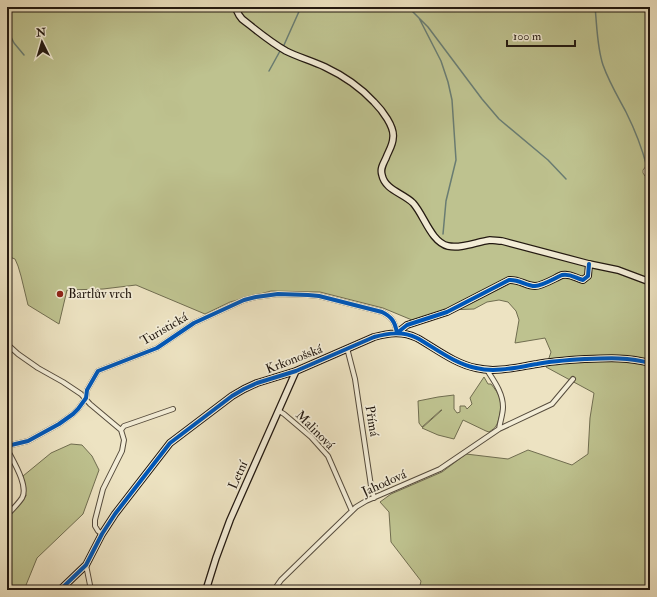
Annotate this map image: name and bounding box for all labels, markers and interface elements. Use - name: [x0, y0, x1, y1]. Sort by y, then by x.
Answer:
- north arrow: [22, 22, 62, 62]
- scale bar: [507, 22, 575, 48]
- text: N: [35, 26, 48, 40]
- text: 100 m: [513, 29, 542, 44]
- place label: Bartlův vrch: [68, 286, 132, 302]
- marker: Bartlův vrch: [55, 289, 65, 299]
- street label: Turistická: [137, 309, 191, 349]
- street label: Krkonošská: [263, 341, 325, 377]
- street label: Přímá: [362, 404, 382, 438]
- street label: Malinová: [292, 407, 338, 453]
- street label: Letní: [225, 457, 252, 492]
- street label: Jahodová: [358, 466, 409, 500]

